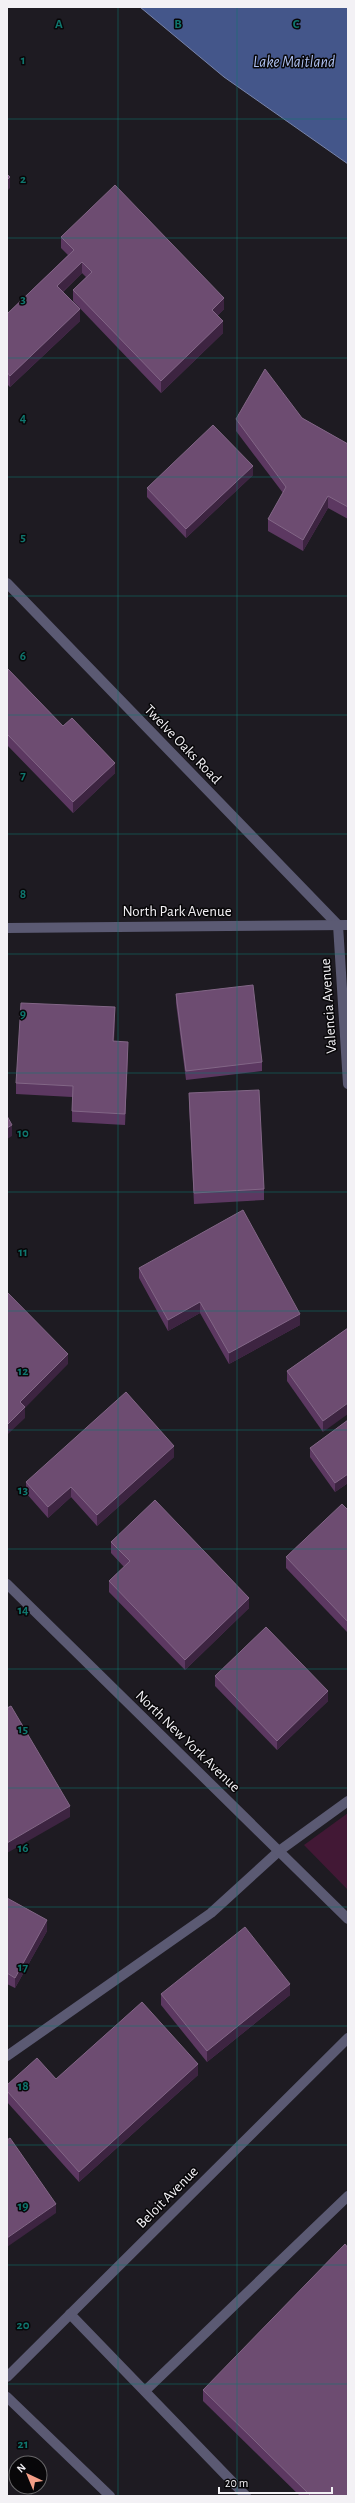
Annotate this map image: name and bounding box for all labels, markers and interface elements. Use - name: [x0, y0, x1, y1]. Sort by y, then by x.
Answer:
- text: A: [55, 18, 63, 31]
- text: B: [174, 18, 182, 31]
- text: C: [293, 18, 300, 31]
- text: 1: [21, 54, 25, 67]
- water label: Lake Maitland: [253, 54, 335, 70]
- text: 2: [20, 173, 26, 186]
- text: 3: [20, 293, 26, 306]
- text: 4: [20, 412, 27, 425]
- text: 5: [20, 531, 26, 544]
- text: 6: [20, 650, 26, 663]
- street label: Twelve Oaks Road: [141, 702, 224, 787]
- text: 7: [20, 769, 26, 782]
- text: 8: [20, 888, 26, 901]
- street label: North Park Avenue: [122, 904, 232, 919]
- street label: Valencia Avenue: [318, 958, 339, 1054]
- text: 9: [20, 1008, 26, 1021]
- text: 10: [17, 1127, 29, 1140]
- text: 11: [18, 1246, 28, 1259]
- text: 12: [18, 1365, 28, 1378]
- text: 13: [18, 1484, 29, 1497]
- text: 14: [17, 1604, 29, 1617]
- street label: North New York Avenue: [133, 1688, 243, 1795]
- text: 15: [18, 1723, 29, 1736]
- text: 16: [18, 1842, 28, 1855]
- text: 17: [18, 1961, 29, 1974]
- text: 18: [17, 2080, 29, 2093]
- street label: Beloit Avenue: [134, 2164, 201, 2231]
- text: 19: [18, 2200, 28, 2213]
- text: 20: [17, 2319, 30, 2332]
- text: 21: [18, 2438, 28, 2451]
- north arrow: [8, 2455, 48, 2495]
- text: N: [15, 2462, 28, 2475]
- scale bar: [219, 2469, 332, 2495]
- text: 20 m: [225, 2477, 248, 2489]

